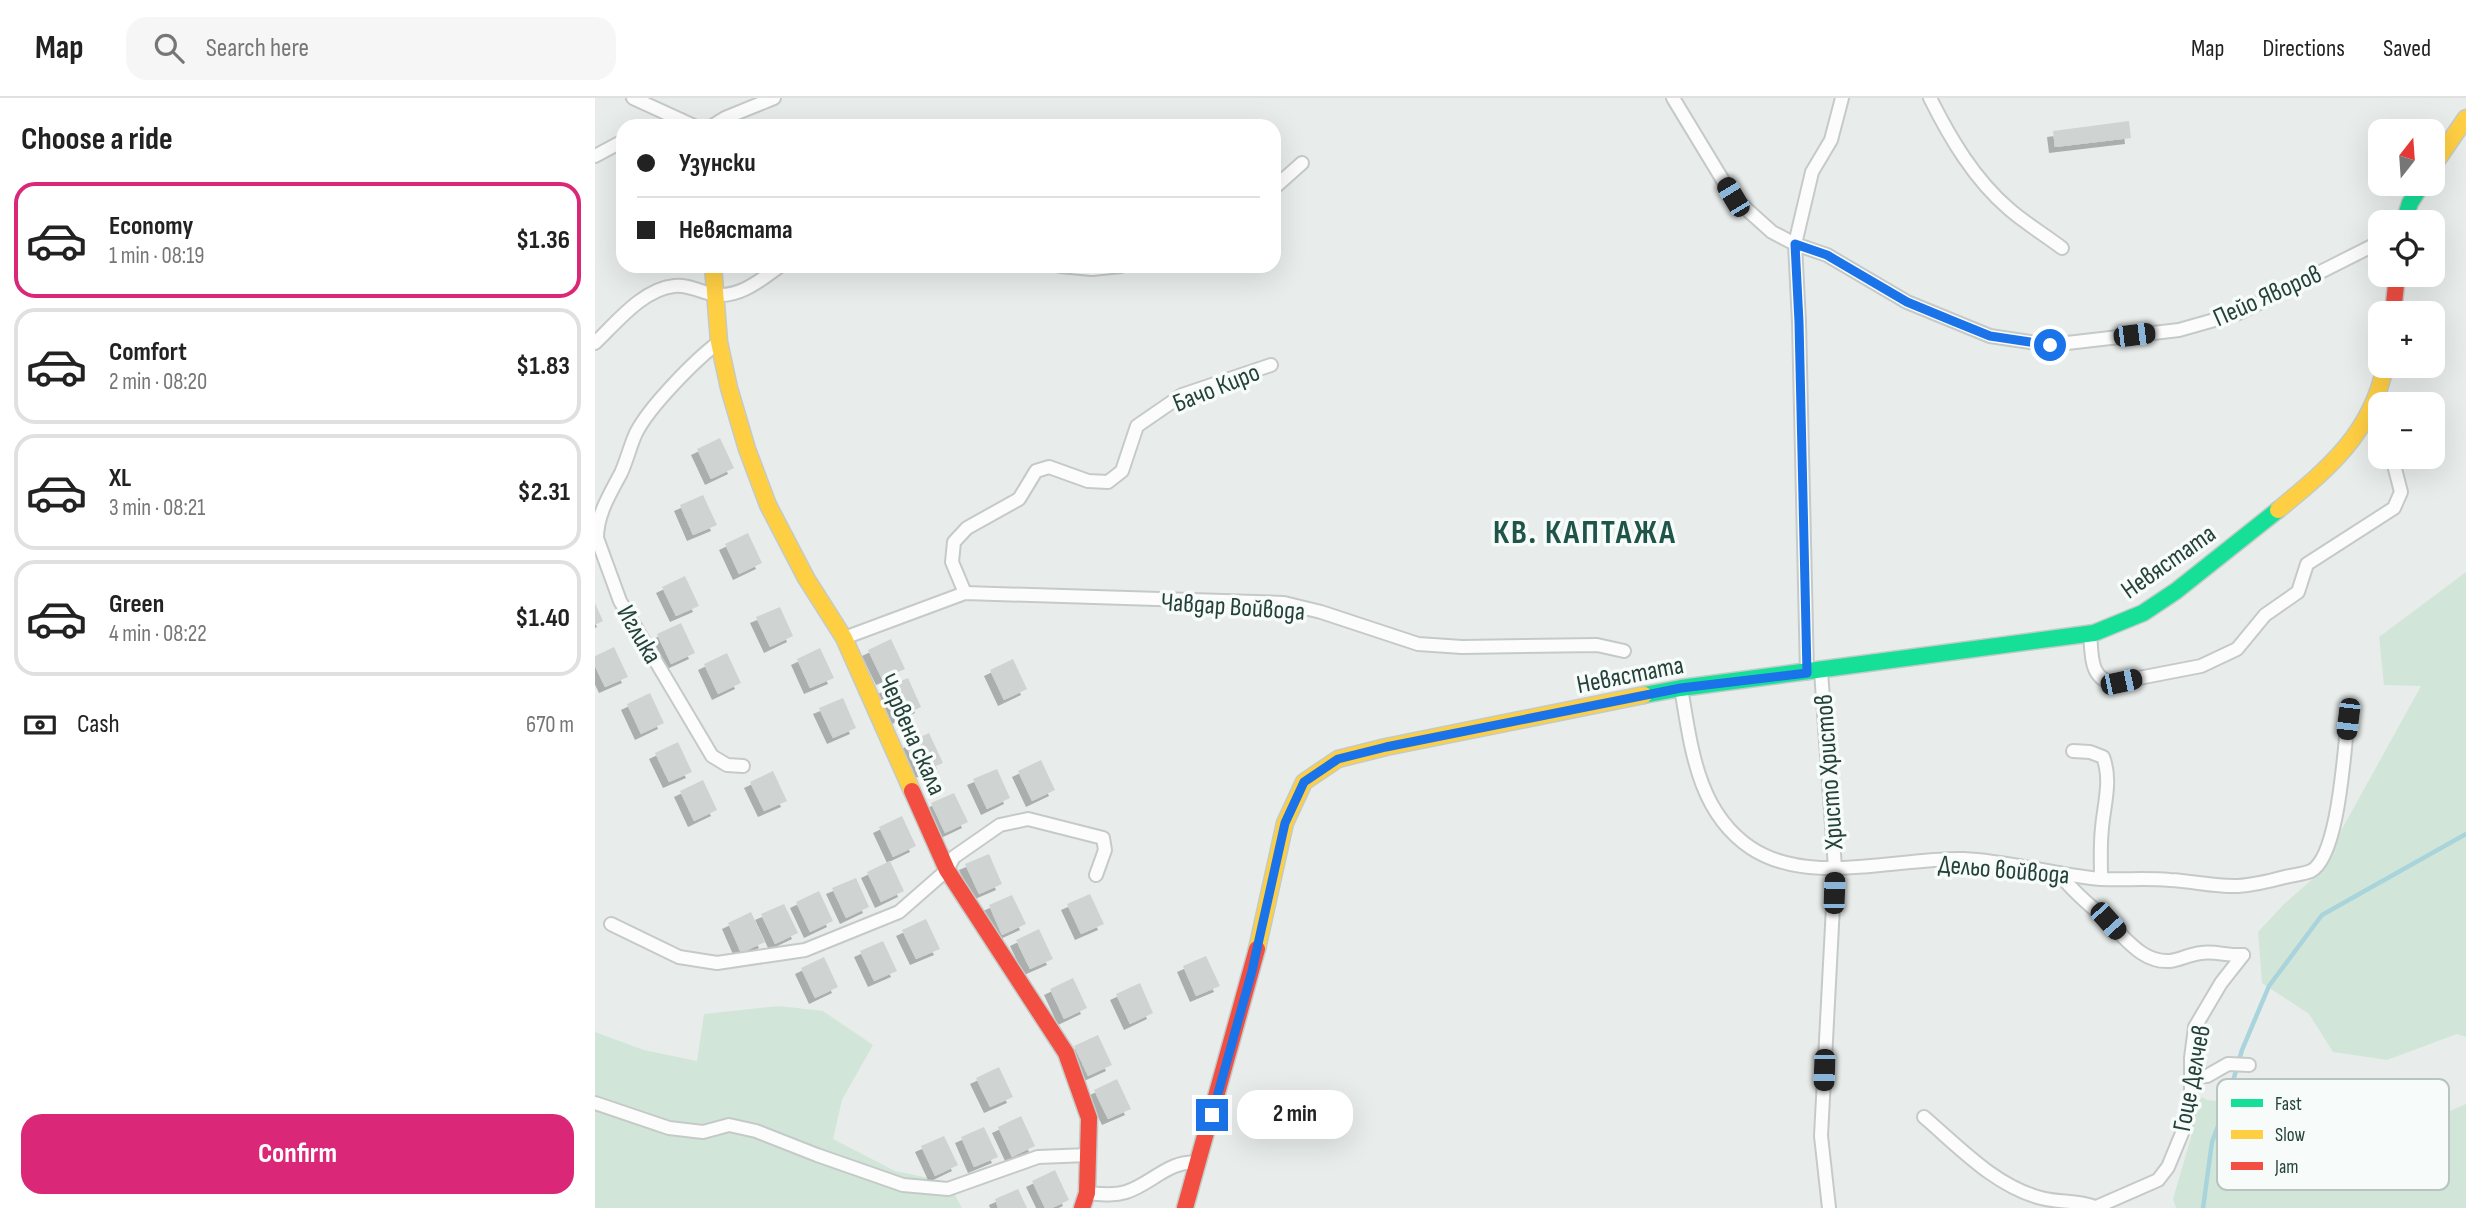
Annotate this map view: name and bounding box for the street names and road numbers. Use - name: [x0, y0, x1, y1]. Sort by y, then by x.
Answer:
- street label: Пейо Яворов: [2209, 259, 2327, 334]
- street label: Бачо Киро: [1169, 357, 1264, 420]
- street label: Невястата: [2116, 518, 2222, 606]
- street label: Чавдар Войвода: [1160, 587, 1306, 628]
- street label: Иглика: [610, 600, 668, 670]
- street label: Невястата: [1574, 650, 1686, 701]
- street label: Червена скала: [871, 669, 952, 800]
- street label: Христо Христов: [1809, 693, 1850, 852]
- street label: Дельо войвода: [1937, 849, 2071, 892]
- street label: Гоце Делчев: [2167, 1022, 2218, 1134]

